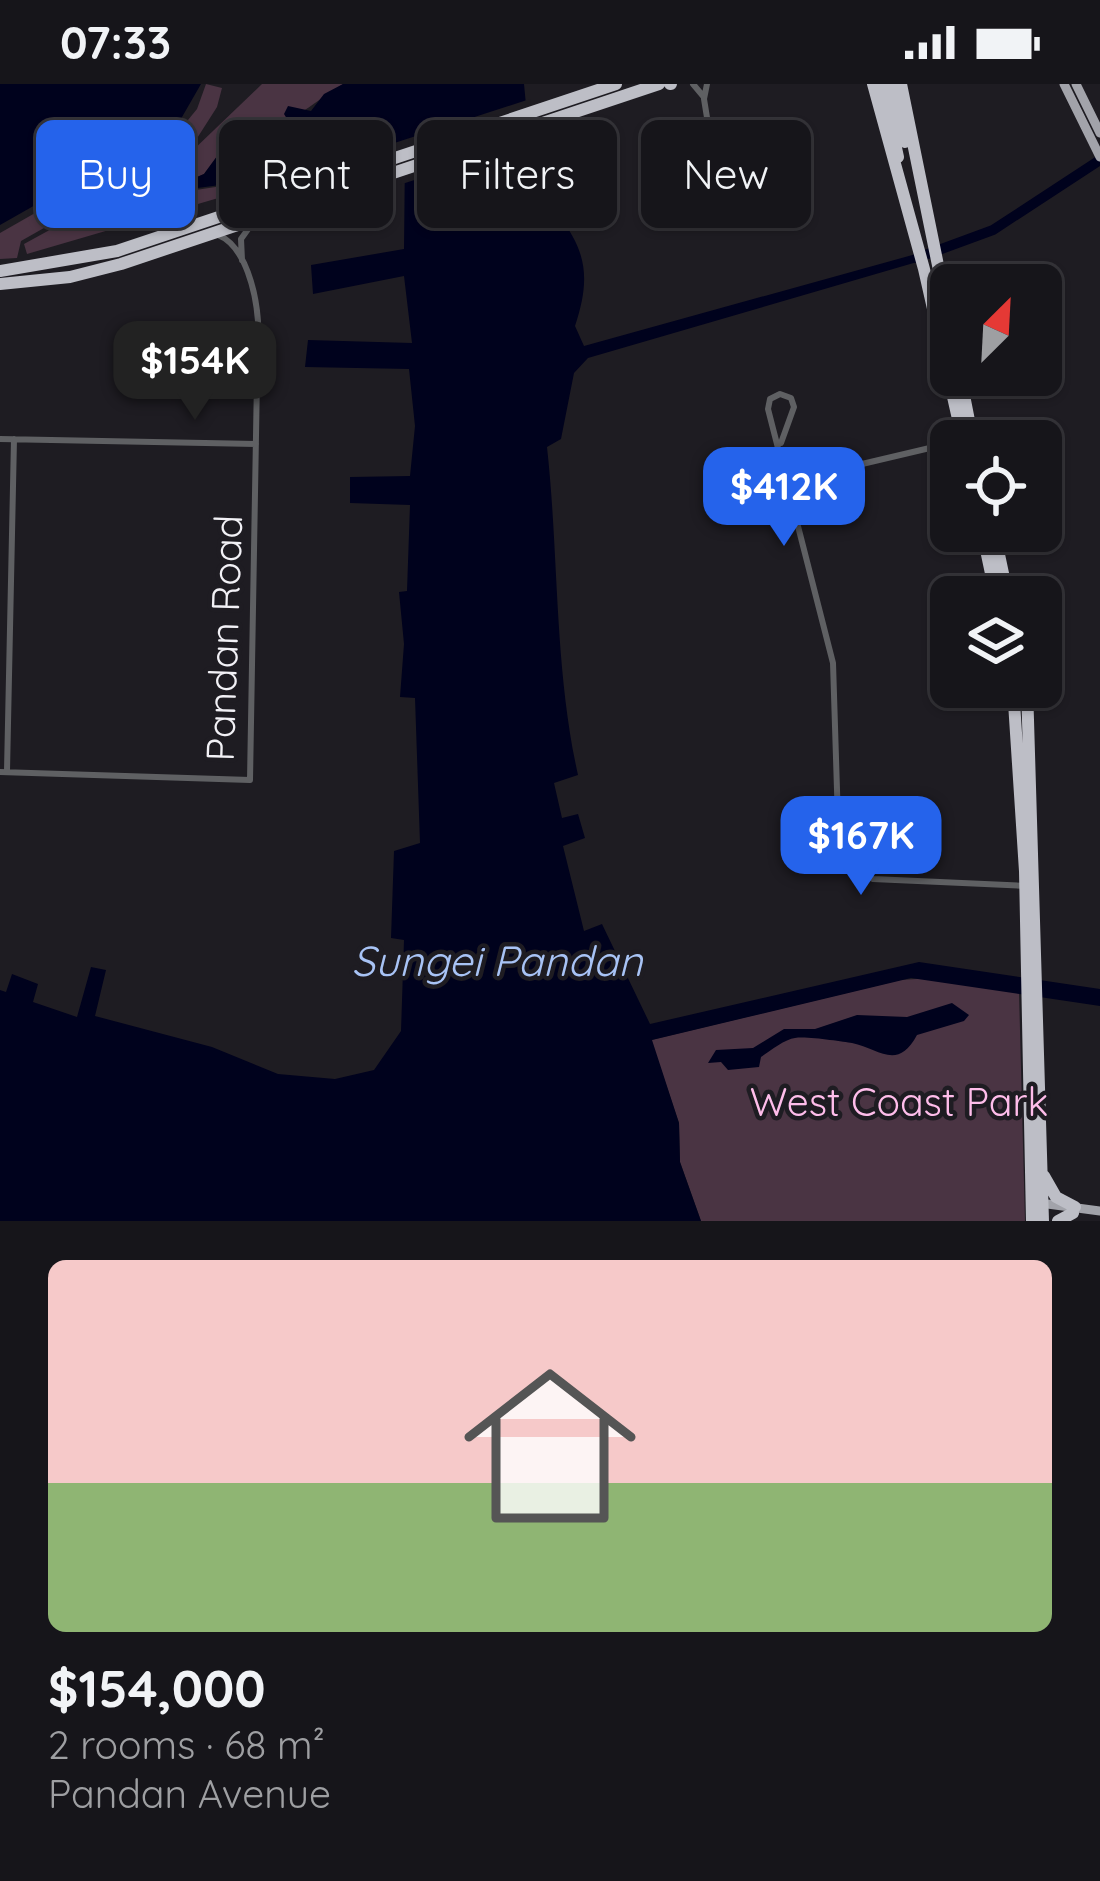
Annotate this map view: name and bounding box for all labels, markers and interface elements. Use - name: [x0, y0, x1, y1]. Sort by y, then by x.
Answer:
- text: 07:33: [60, 14, 171, 70]
- chip: Buy: [36, 120, 195, 228]
- chip: Rent: [219, 120, 393, 228]
- chip: Filters: [417, 120, 617, 228]
- chip: New: [641, 120, 811, 228]
- north arrow: [930, 264, 1062, 396]
- map controls: [930, 264, 1062, 708]
- pin: $154K: [111, 321, 279, 423]
- text: $154K: [140, 335, 250, 384]
- button: locate: [930, 420, 1062, 552]
- pin: $412K: [700, 447, 868, 549]
- text: $412K: [730, 461, 838, 510]
- street label: Pandan Road: [195, 514, 252, 762]
- button: layers: [930, 576, 1062, 708]
- pin: $167K: [777, 796, 945, 898]
- text: $167K: [808, 810, 914, 859]
- water label: Sungei Pandan: [351, 934, 643, 987]
- park label: West Coast Park: [750, 1077, 1048, 1126]
- icon: home: [442, 1338, 658, 1554]
- text: $154,000: [48, 1656, 266, 1720]
- text: 2 rooms · 68 m²: [48, 1720, 325, 1769]
- text: Pandan Avenue: [48, 1769, 331, 1818]

